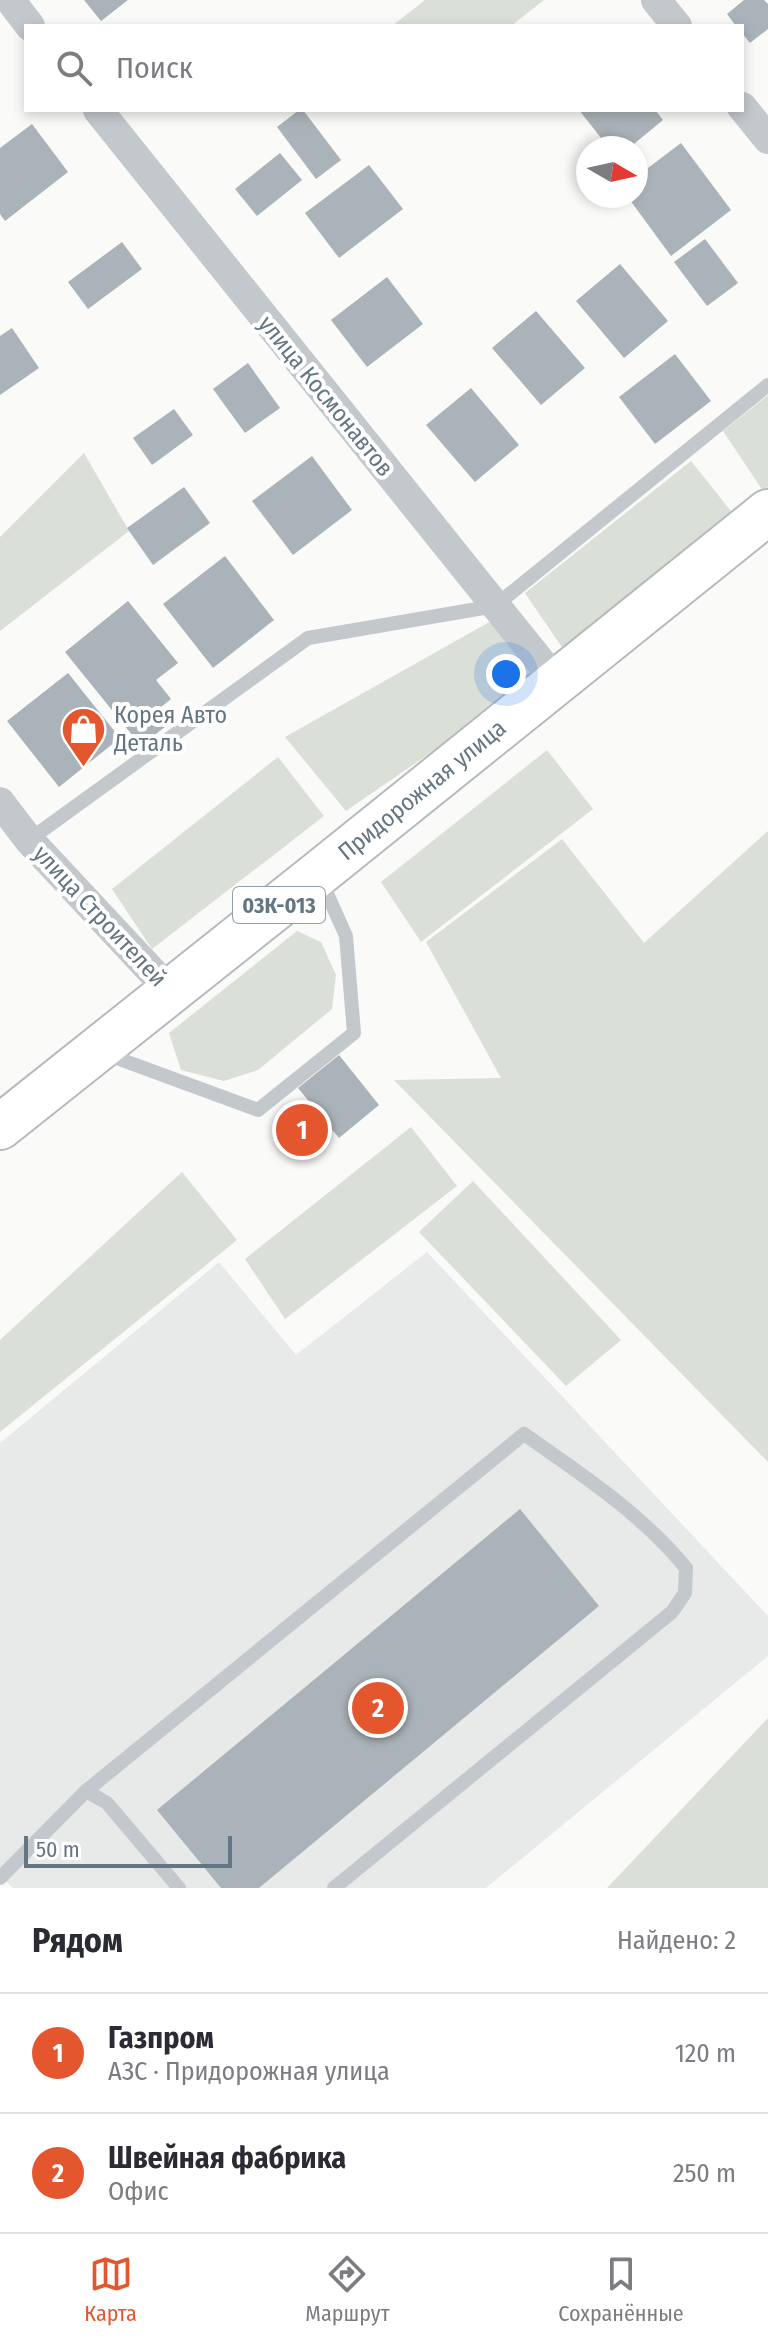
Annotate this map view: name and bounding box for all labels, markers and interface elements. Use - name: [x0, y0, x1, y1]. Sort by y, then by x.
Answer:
- search box: [24, 24, 744, 112]
- icon: search: [52, 46, 96, 90]
- text: Поиск: [116, 50, 193, 86]
- north arrow: [576, 136, 648, 208]
- street label: улица Космонавтов: [253, 310, 399, 482]
- your location: [486, 654, 526, 694]
- place label: Корея Авто Деталь: [113, 701, 227, 757]
- shop icon: Корея Авто Деталь: [59, 705, 107, 768]
- street label: Придорожная улица: [333, 714, 511, 866]
- street label: улица Строителей: [27, 840, 173, 992]
- road number: 03К-013: [233, 887, 325, 923]
- pin: 1: [276, 1100, 328, 1160]
- pin: 2: [352, 1678, 404, 1738]
- scale bar: [24, 1832, 232, 1868]
- text: 50 m: [36, 1836, 80, 1863]
- text: Рядом: [32, 1920, 123, 1961]
- text: Найдено: 2: [617, 1925, 736, 1956]
- text: Газпром: [108, 2020, 214, 2056]
- text: 1: [53, 2038, 64, 2069]
- text: 120 m: [675, 2038, 736, 2069]
- text: АЗС · Придорожная улица: [108, 2056, 390, 2087]
- text: Швейная фабрика: [108, 2140, 346, 2176]
- text: 2: [52, 2158, 64, 2189]
- text: 250 m: [673, 2158, 736, 2189]
- text: Офис: [108, 2176, 169, 2207]
- tab: Карта: [84, 2252, 137, 2327]
- tab: Маршрут: [305, 2252, 390, 2327]
- tab: Сохранённые: [558, 2252, 684, 2327]

